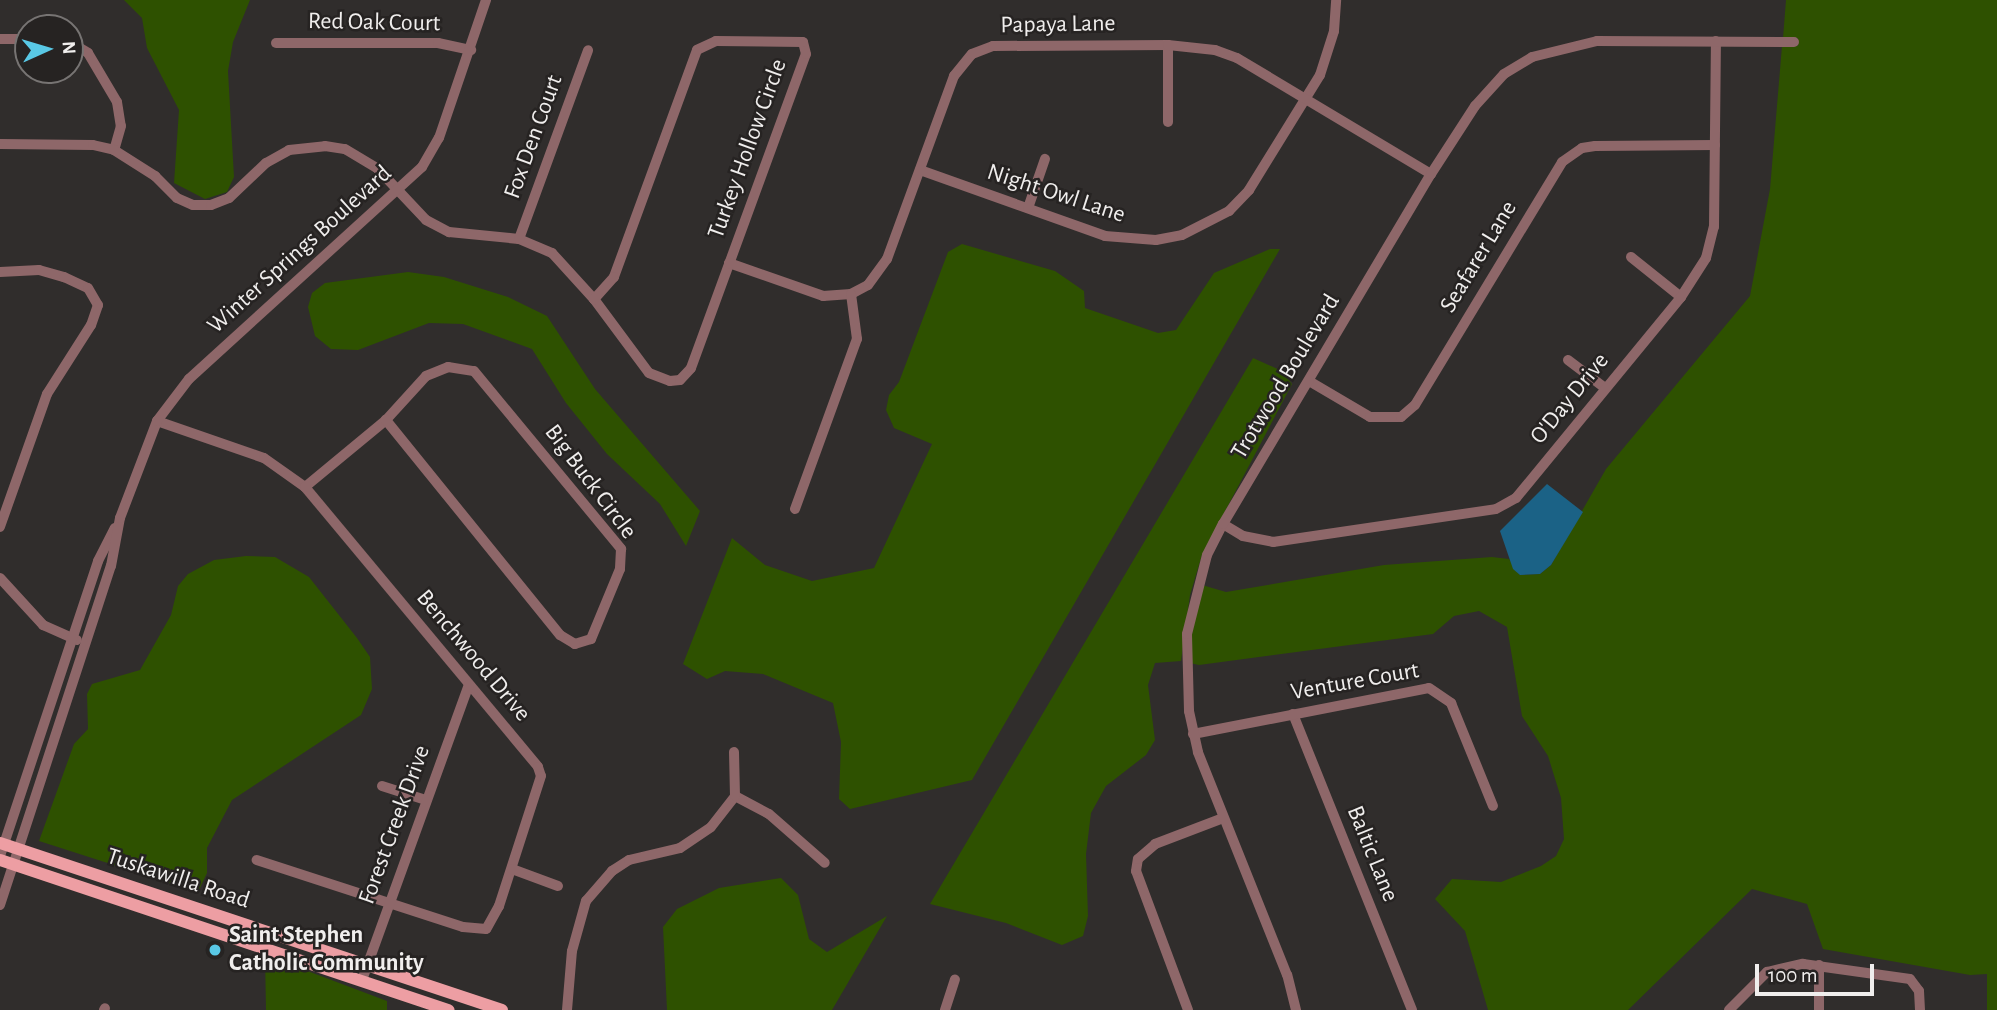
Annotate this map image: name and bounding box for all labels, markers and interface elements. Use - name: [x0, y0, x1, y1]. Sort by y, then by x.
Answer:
- street label: Red Oak Court: [308, 7, 440, 39]
- street label: Papaya Lane: [1000, 10, 1116, 40]
- north arrow: [14, 14, 84, 84]
- text: N: [59, 40, 78, 55]
- street label: Turkey Hollow Circle: [702, 55, 794, 243]
- street label: Fox Den Court: [498, 71, 570, 203]
- street label: Night Owl Lane: [983, 158, 1129, 230]
- street label: Winter Springs Boulevard: [202, 160, 398, 340]
- street label: Seafarer Lane: [1434, 196, 1524, 318]
- street label: Trotwood Boulevard: [1225, 289, 1347, 465]
- street label: O'Day Drive: [1524, 347, 1616, 451]
- street label: Big Buck Circle: [538, 419, 642, 545]
- street label: Benchwood Drive: [410, 584, 536, 728]
- street label: Venture Court: [1289, 657, 1421, 707]
- street label: Forest Creek Drive: [353, 742, 437, 908]
- street label: Baltic Lane: [1340, 802, 1404, 906]
- street label: Tuskawilla Road: [103, 842, 253, 916]
- place label: Saint Stephen Catholic Community: [229, 922, 424, 978]
- marker: Saint Stephen Catholic Community: [207, 942, 223, 958]
- scale bar: [1759, 950, 1878, 994]
- text: 100 m: [1768, 965, 1818, 986]

